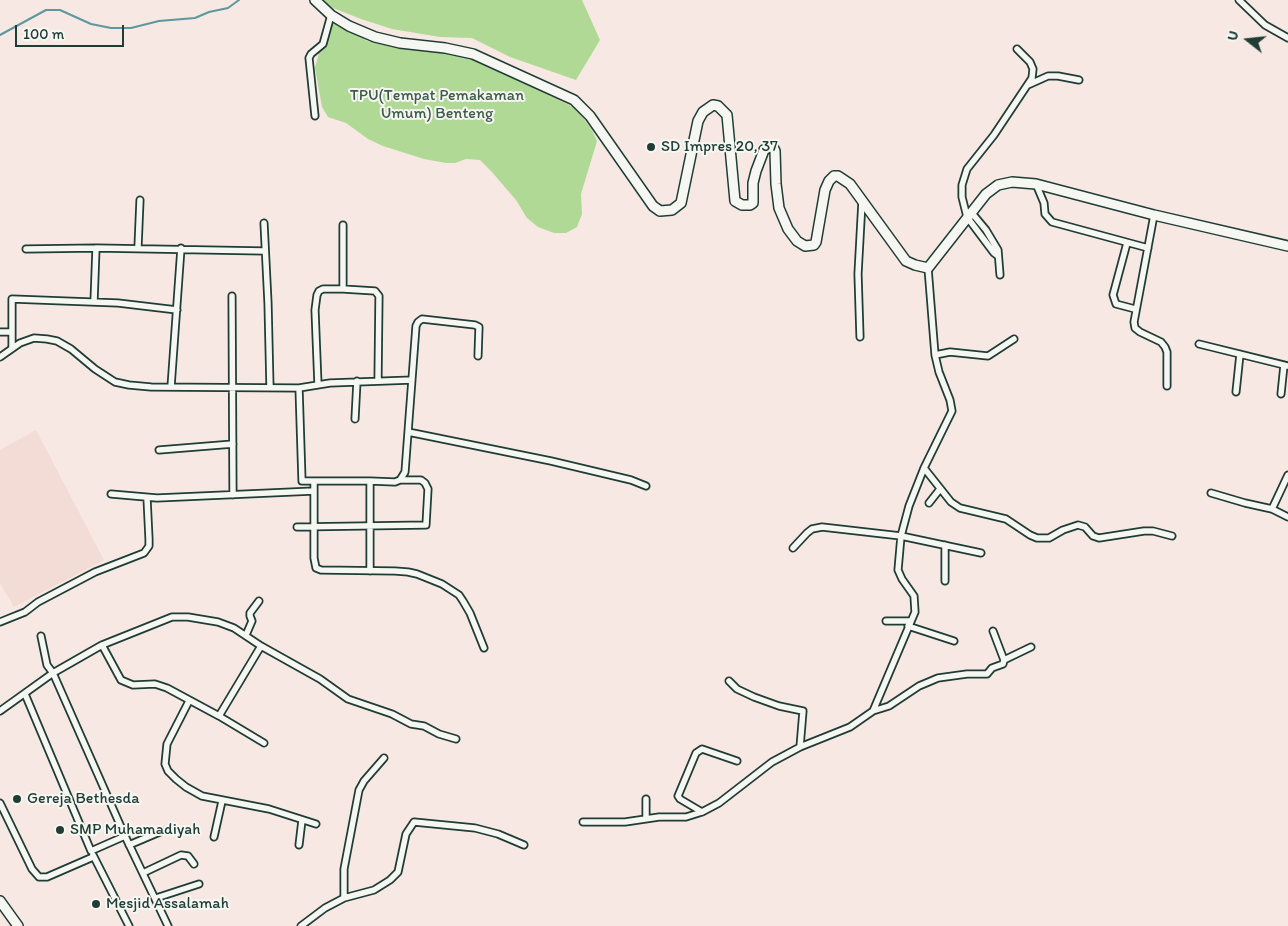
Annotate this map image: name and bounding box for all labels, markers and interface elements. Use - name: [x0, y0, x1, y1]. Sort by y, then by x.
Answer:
- scale bar: [18, 15, 126, 47]
- north arrow: [1223, 15, 1273, 65]
- text: 100 m: [23, 25, 64, 43]
- text: U: [1224, 29, 1243, 43]
- park label: TPU(Tempat Pemakaman Umum) Benteng: [350, 86, 524, 124]
- place label: SD Impres 20, 37: [661, 137, 778, 157]
- marker: SD Impres 20, 37: [645, 141, 657, 153]
- place label: Gereja Bethesda: [27, 789, 140, 809]
- marker: Gereja Bethesda: [11, 793, 23, 805]
- place label: SMP Muhamadiyah: [70, 820, 200, 840]
- marker: SMP Muhamadiyah: [54, 824, 66, 836]
- place label: Mesjid Assalamah: [106, 894, 229, 914]
- marker: Mesjid Assalamah: [90, 898, 102, 910]

